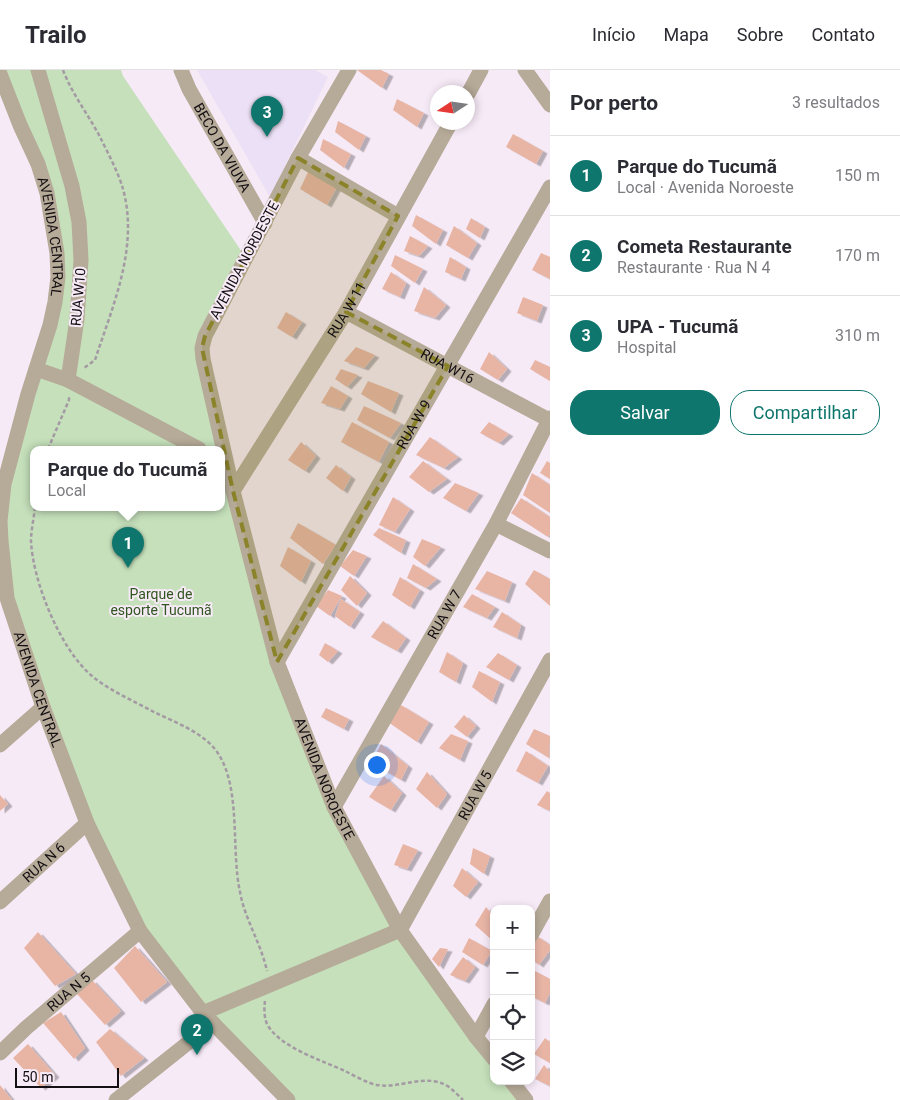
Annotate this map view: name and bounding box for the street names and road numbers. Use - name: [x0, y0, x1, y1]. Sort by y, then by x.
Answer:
- street label: BECO DA VIUVA: [191, 100, 254, 195]
- street label: AVENIDA CENTRAL: [34, 175, 66, 298]
- street label: AVENIDA NORDESTE: [206, 198, 282, 322]
- street label: RUA W10: [67, 267, 89, 327]
- street label: RUA W 11: [324, 279, 369, 340]
- street label: RUA W16: [418, 345, 477, 387]
- street label: RUA W 9: [393, 397, 434, 452]
- street label: RUA W 7: [424, 587, 465, 642]
- street label: AVENIDA CENTRAL: [11, 629, 66, 750]
- street label: AVENIDA NOROESTE: [292, 715, 358, 843]
- street label: RUA W 5: [455, 768, 495, 823]
- street label: RUA N 6: [19, 839, 68, 886]
- street label: RUA N 5: [44, 969, 94, 1015]

